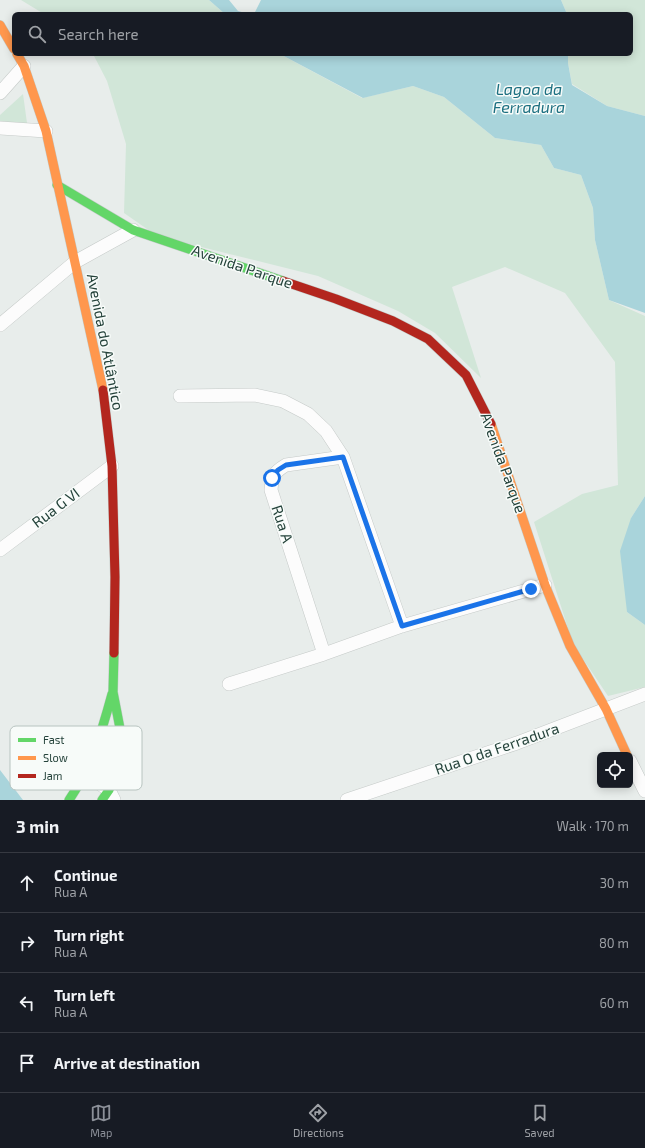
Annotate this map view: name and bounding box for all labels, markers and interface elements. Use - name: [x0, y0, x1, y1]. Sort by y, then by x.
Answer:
- search box: [12, 12, 633, 56]
- icon: search: [26, 23, 48, 45]
- text: Search here: [58, 25, 139, 43]
- water label: Lagoa da Ferradura: [493, 79, 565, 116]
- street label: Avenida Parque: [189, 240, 295, 292]
- street label: Avenida do Atlântico: [84, 272, 128, 412]
- street label: Avenida Parque: [477, 410, 530, 515]
- route start: [263, 469, 281, 487]
- street label: Rua G VI: [28, 484, 83, 531]
- street label: Rua A: [268, 503, 298, 545]
- route end: [522, 580, 540, 598]
- street label: Rua O da Ferradura: [432, 718, 561, 778]
- legend: [10, 726, 142, 790]
- text: Fast: [43, 733, 65, 746]
- text: Slow: [43, 751, 68, 764]
- map controls: [597, 752, 633, 788]
- button: locate: [597, 752, 633, 788]
- text: Jam: [43, 769, 62, 782]
- text: 3 min: [16, 816, 59, 836]
- text: Walk · 170 m: [557, 818, 629, 834]
- text: Continue: [54, 866, 117, 884]
- icon: ahead: [16, 872, 38, 894]
- text: 30 m: [600, 875, 629, 891]
- text: Rua A: [54, 884, 87, 900]
- text: Turn right: [54, 926, 124, 944]
- icon: right: [16, 932, 38, 954]
- text: 80 m: [599, 935, 629, 951]
- text: Rua A: [54, 944, 87, 960]
- text: Turn left: [54, 986, 115, 1004]
- icon: left: [16, 992, 38, 1014]
- text: 60 m: [599, 995, 629, 1011]
- text: Rua A: [54, 1004, 87, 1020]
- icon: arrive: [16, 1052, 38, 1074]
- text: Arrive at destination: [54, 1054, 200, 1072]
- tab: Map: [90, 1102, 112, 1139]
- tab: Directions: [293, 1102, 344, 1139]
- tab: Saved: [524, 1102, 555, 1139]

